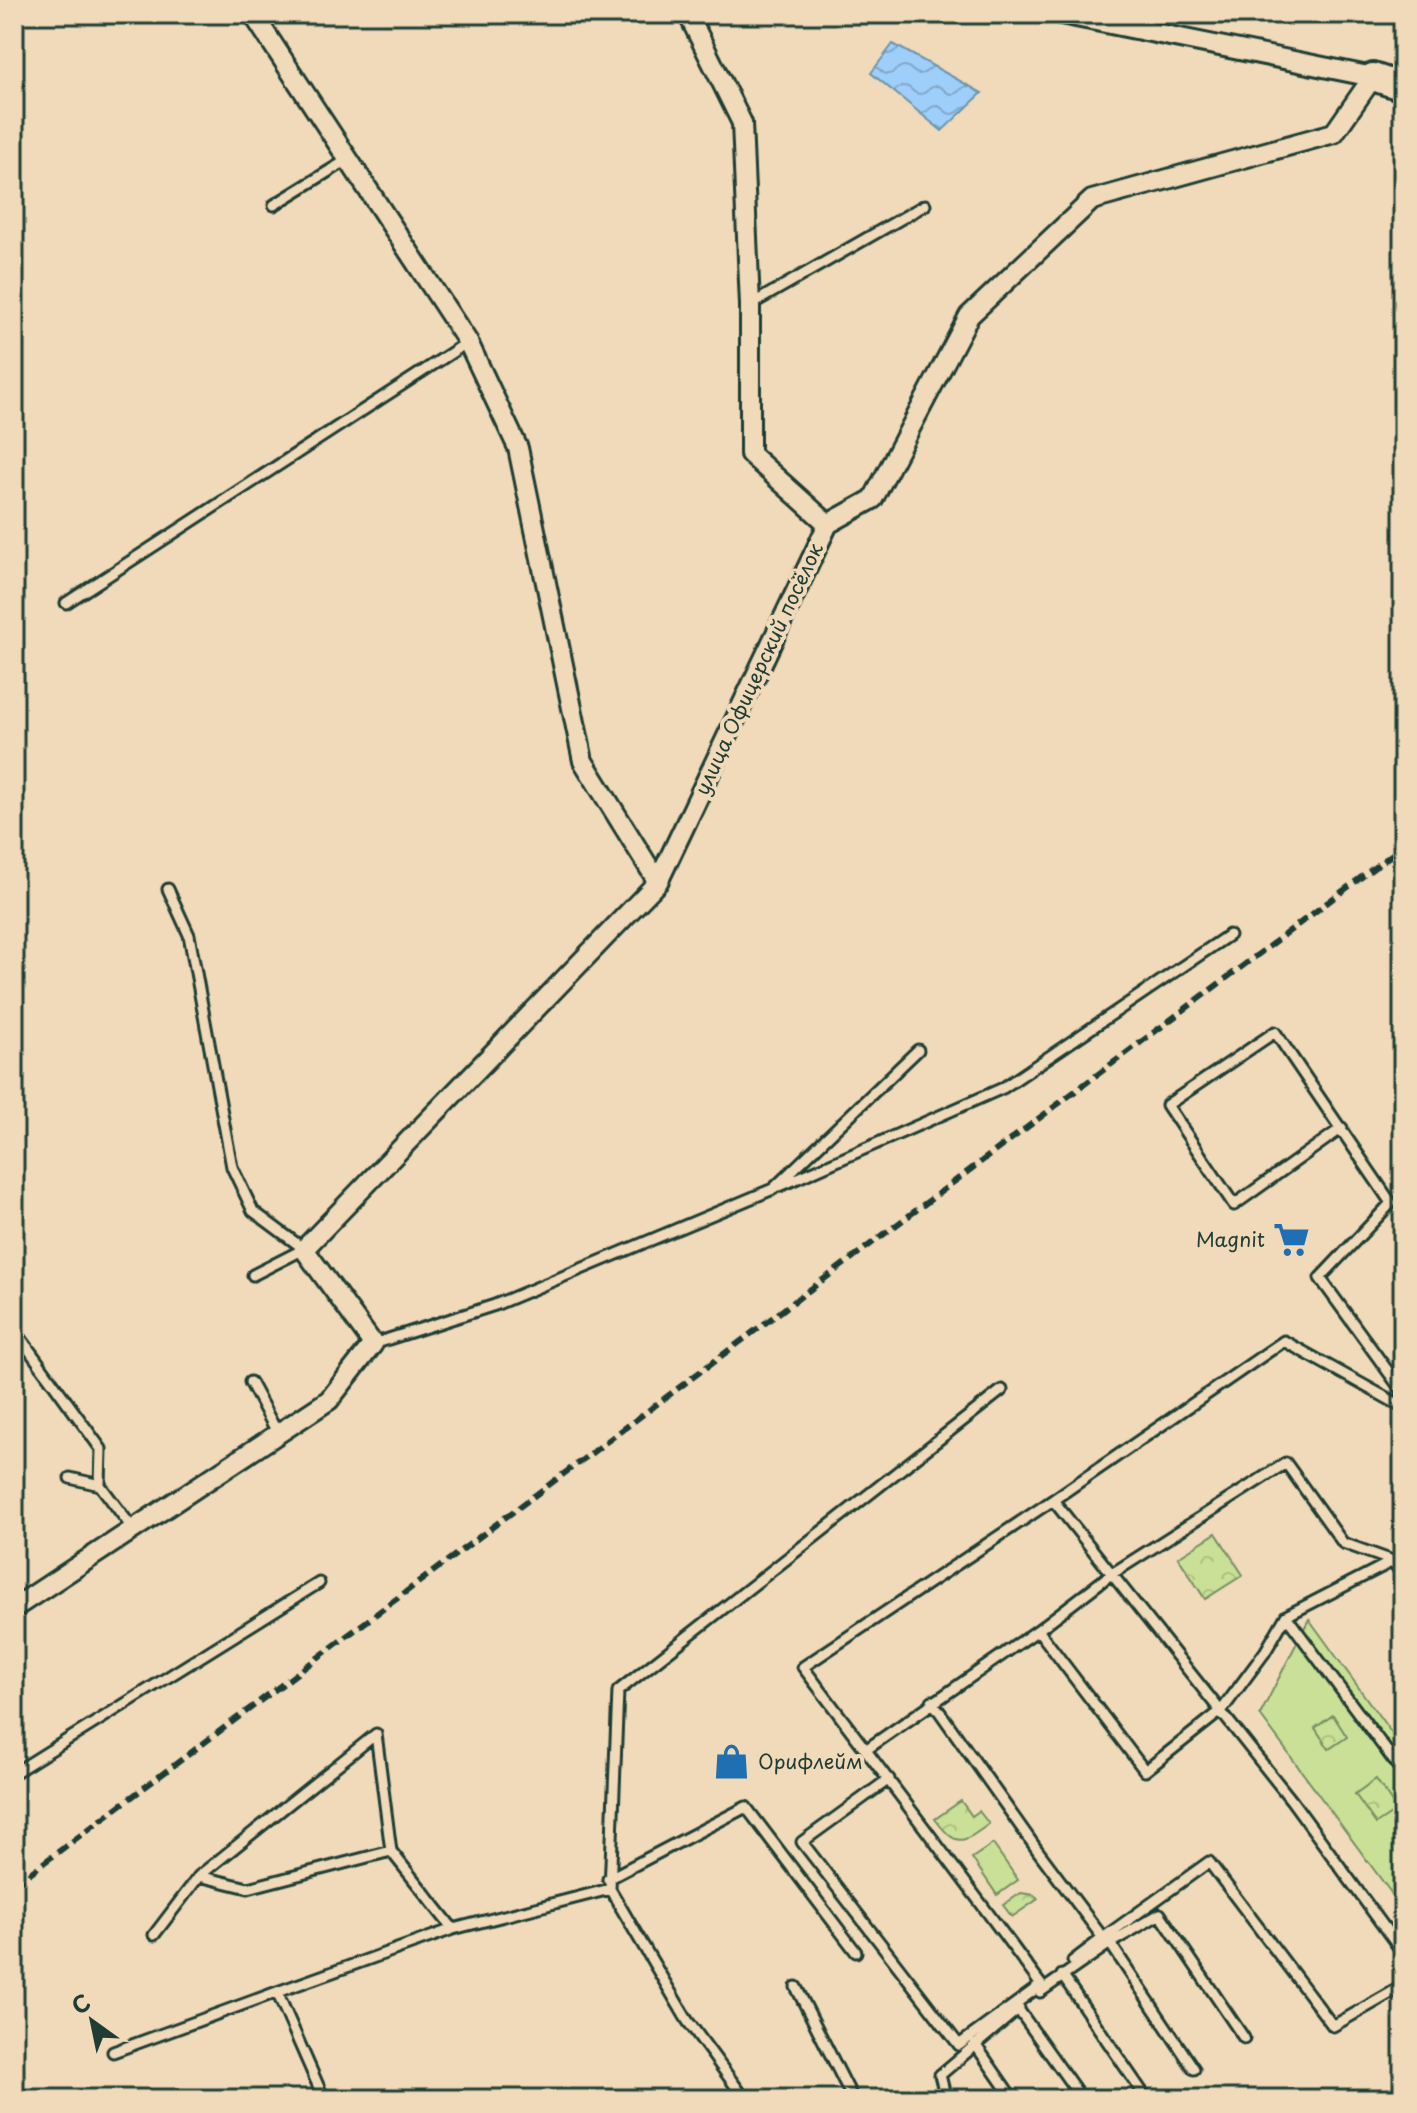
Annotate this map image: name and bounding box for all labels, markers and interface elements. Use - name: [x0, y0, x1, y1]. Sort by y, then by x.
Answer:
- street label: улица Офицерский посёлок: [686, 537, 830, 800]
- supermarket icon: Magnit: [1272, 1221, 1310, 1259]
- place label: Magnit: [1196, 1224, 1265, 1254]
- shop icon: Орифлейм: [713, 1743, 751, 1781]
- place label: Орифлейм: [758, 1746, 863, 1776]
- north arrow: [52, 1981, 132, 2061]
- text: С: [64, 1985, 96, 2021]

